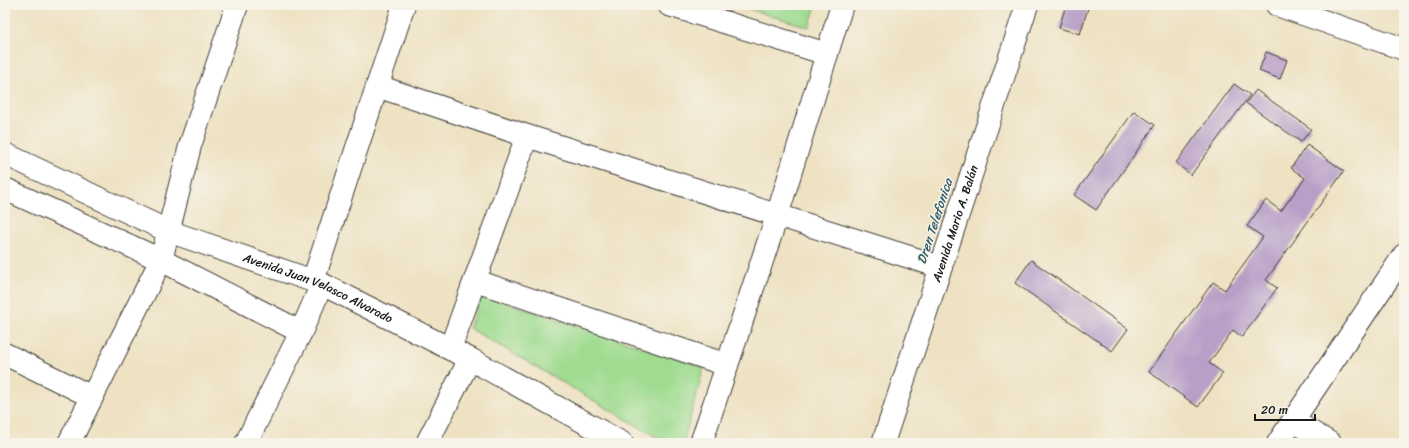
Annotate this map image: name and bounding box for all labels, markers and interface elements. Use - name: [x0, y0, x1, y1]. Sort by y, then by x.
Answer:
- street label: Avenida Mario A. Balán: [925, 162, 985, 286]
- water label: Dren Telefonica: [910, 174, 960, 267]
- street label: Avenida Juan Velasco Alvarado: [239, 246, 397, 329]
- scale bar: [1255, 396, 1315, 422]
- text: 20 m: [1261, 399, 1288, 421]

